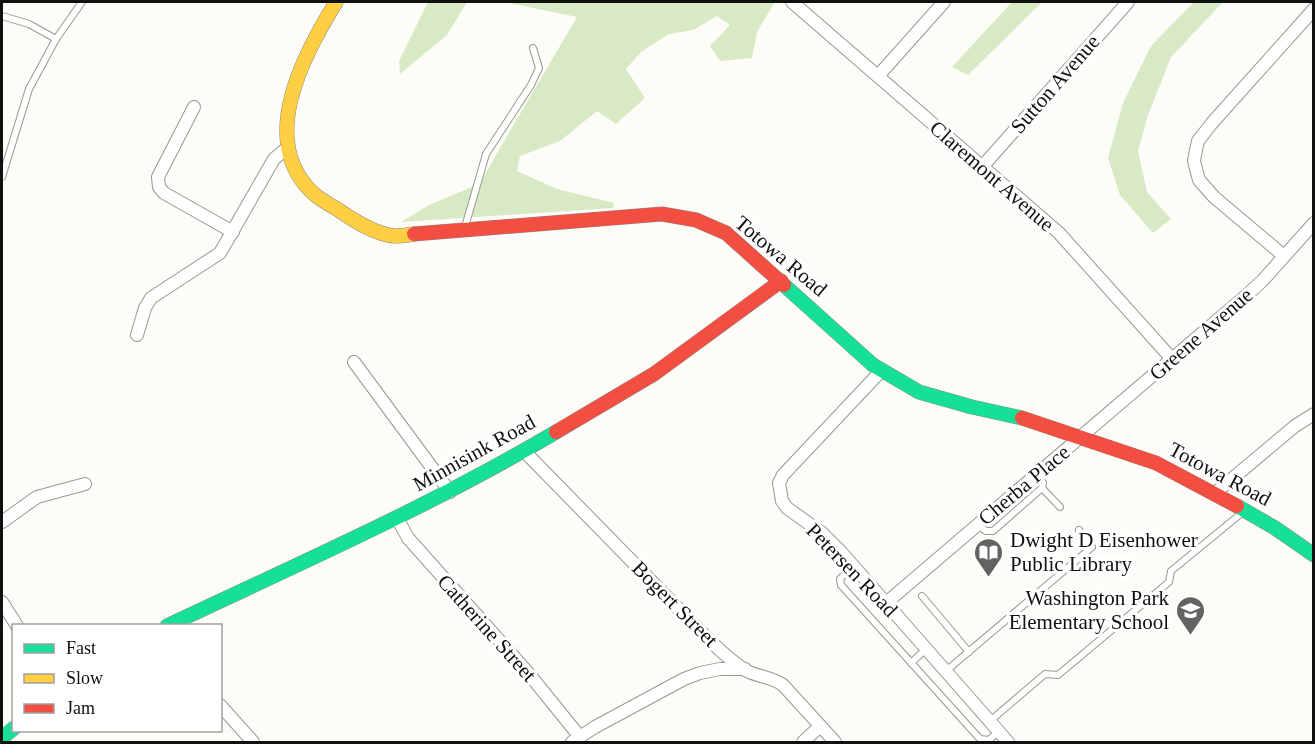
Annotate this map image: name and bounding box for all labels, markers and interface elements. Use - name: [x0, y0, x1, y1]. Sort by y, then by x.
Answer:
- street label: Sutton Avenue: [1006, 30, 1104, 138]
- street label: Claremont Avenue: [925, 116, 1059, 236]
- street label: Totowa Road: [730, 211, 832, 302]
- street label: Greene Avenue: [1145, 283, 1257, 385]
- street label: Minnisink Road: [409, 409, 540, 496]
- street label: Totowa Road: [1165, 437, 1276, 511]
- street label: Cherba Place: [974, 440, 1074, 530]
- street label: Petersen Road: [801, 518, 903, 622]
- place label: Dwight D Eisenhower Public Library: [1010, 528, 1198, 576]
- library icon: Dwight D Eisenhower Public Library: [973, 536, 1005, 578]
- street label: Bogert Street: [627, 556, 723, 652]
- street label: Catherine Street: [433, 569, 541, 687]
- place label: Washington Park Elementary School: [1009, 586, 1169, 634]
- school or university icon: Washington Park Elementary School: [1174, 594, 1206, 636]
- legend: [12, 624, 222, 732]
- text: Fast: [66, 638, 96, 658]
- text: Slow: [66, 668, 103, 688]
- text: Jam: [66, 698, 95, 718]

